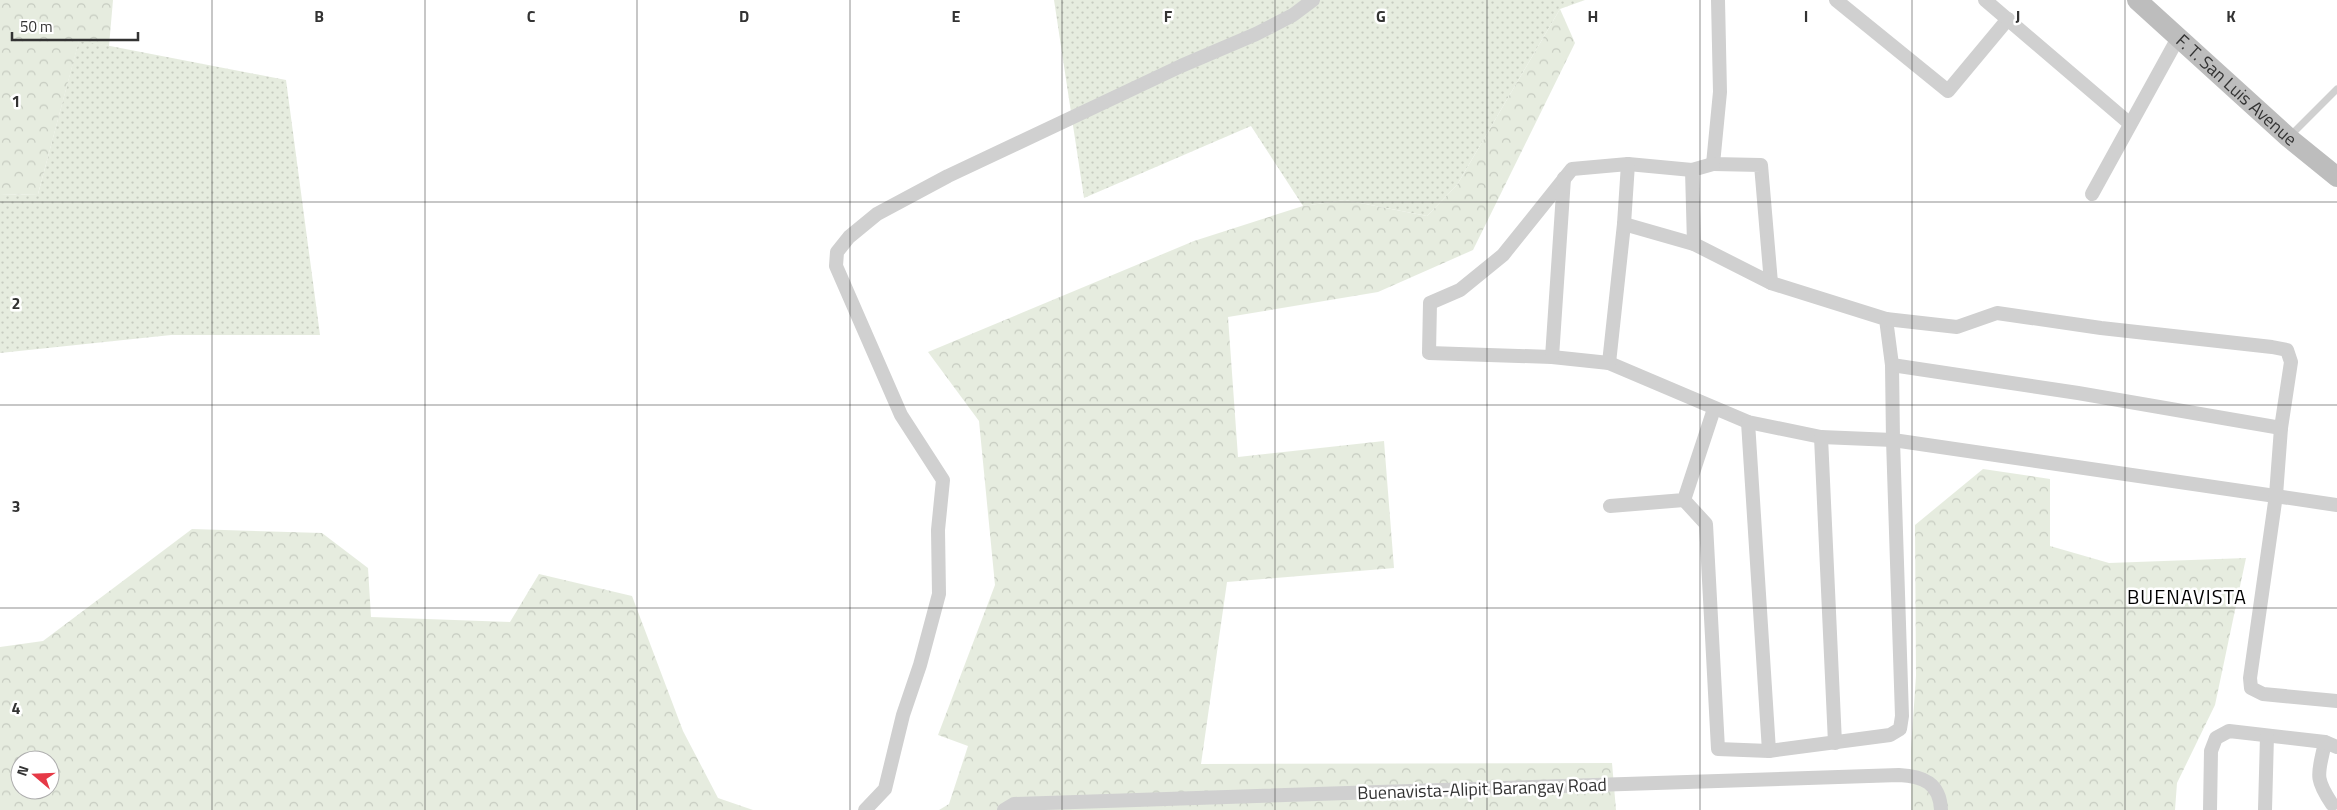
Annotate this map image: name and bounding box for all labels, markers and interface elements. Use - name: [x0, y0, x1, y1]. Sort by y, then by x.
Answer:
- text: B: [314, 4, 324, 28]
- text: C: [527, 4, 536, 28]
- text: D: [739, 4, 749, 28]
- text: E: [952, 4, 961, 28]
- text: F: [1164, 4, 1173, 28]
- text: G: [1376, 4, 1386, 28]
- text: H: [1588, 4, 1598, 28]
- text: I: [1804, 4, 1808, 28]
- text: J: [2016, 4, 2020, 28]
- text: K: [2226, 4, 2236, 28]
- scale bar: [12, 10, 139, 42]
- text: 50 m: [20, 15, 53, 38]
- street label: F. T. San Luis Avenue: [2170, 27, 2303, 152]
- text: 1: [12, 89, 20, 113]
- text: 2: [12, 291, 20, 315]
- text: 3: [12, 494, 20, 518]
- district label: BUENAVISTA: [2127, 581, 2247, 612]
- text: 4: [12, 696, 21, 720]
- north arrow: [10, 750, 60, 800]
- text: N: [11, 763, 34, 779]
- street label: Buenavista-Alipit Barangay Road: [1357, 771, 1607, 806]

